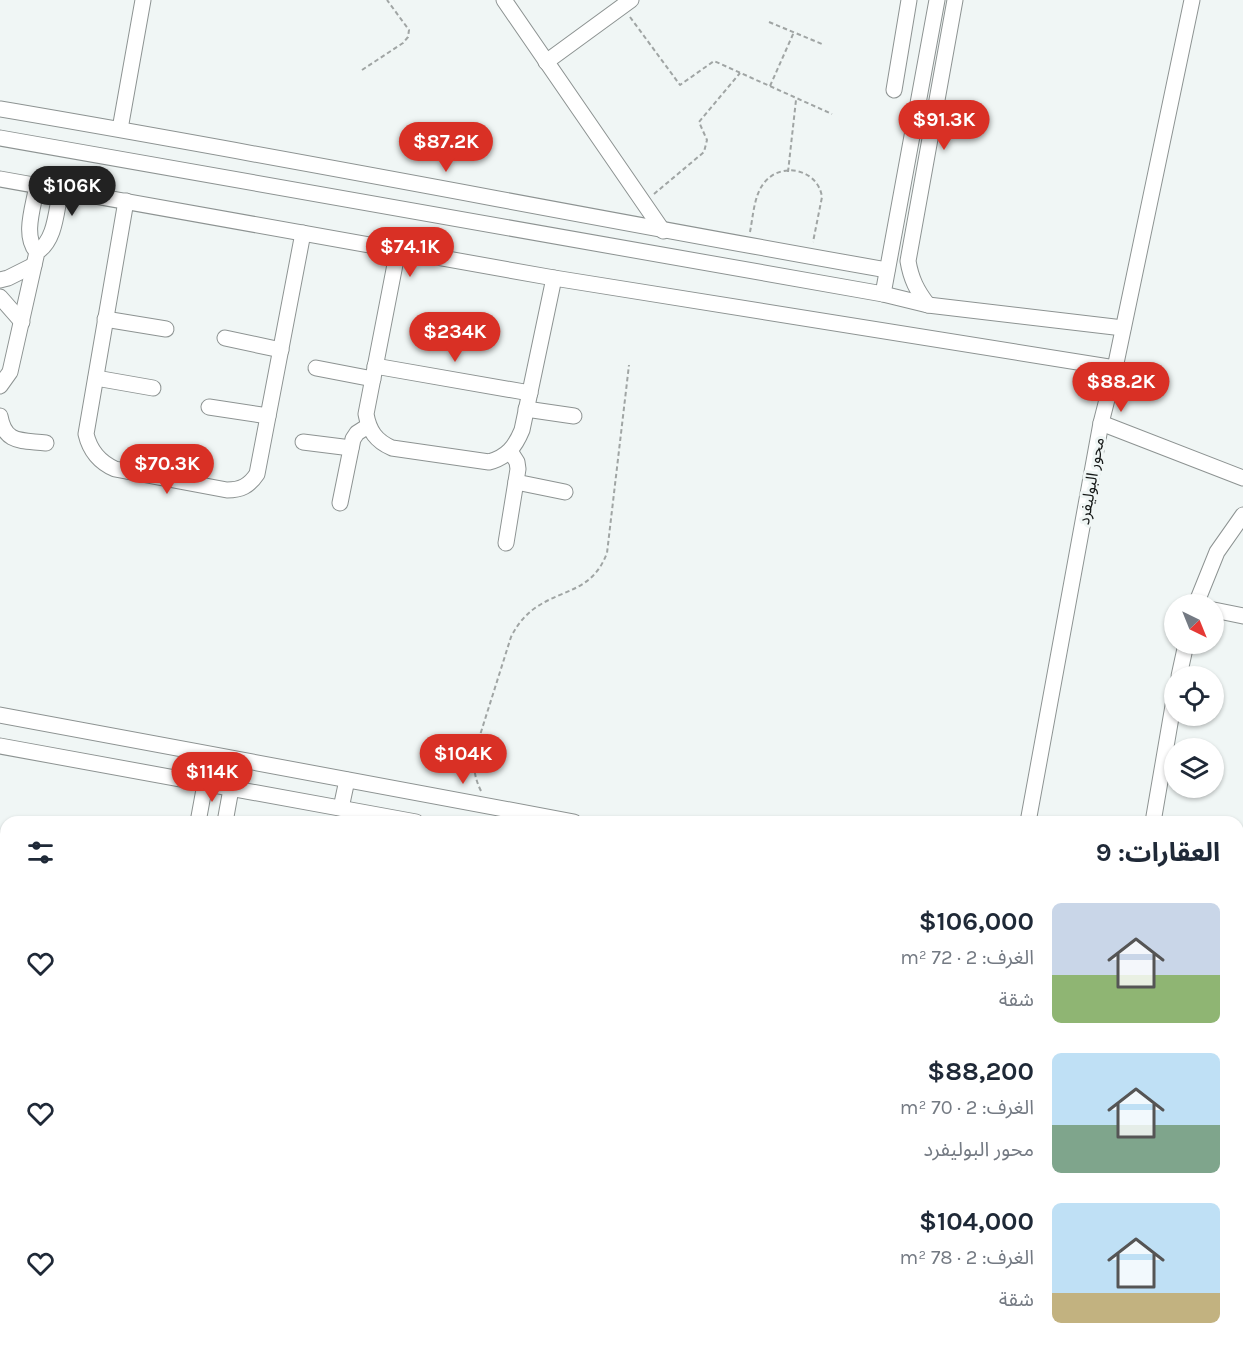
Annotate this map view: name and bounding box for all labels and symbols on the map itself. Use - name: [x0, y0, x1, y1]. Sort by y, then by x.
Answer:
- pin: $91.3K: [895, 100, 993, 151]
- pin: $87.2K: [397, 122, 495, 173]
- pin: $106K: [30, 166, 114, 217]
- pin: $74.1K: [361, 227, 459, 278]
- pin: $234K: [413, 312, 497, 363]
- pin: $88.2K: [1072, 362, 1170, 413]
- street label: محور البوليفرد: [1074, 436, 1108, 526]
- pin: $70.3K: [118, 444, 216, 495]
- north arrow: [1164, 594, 1224, 654]
- pin: $104K: [421, 734, 505, 785]
- pin: $114K: [170, 752, 254, 803]

